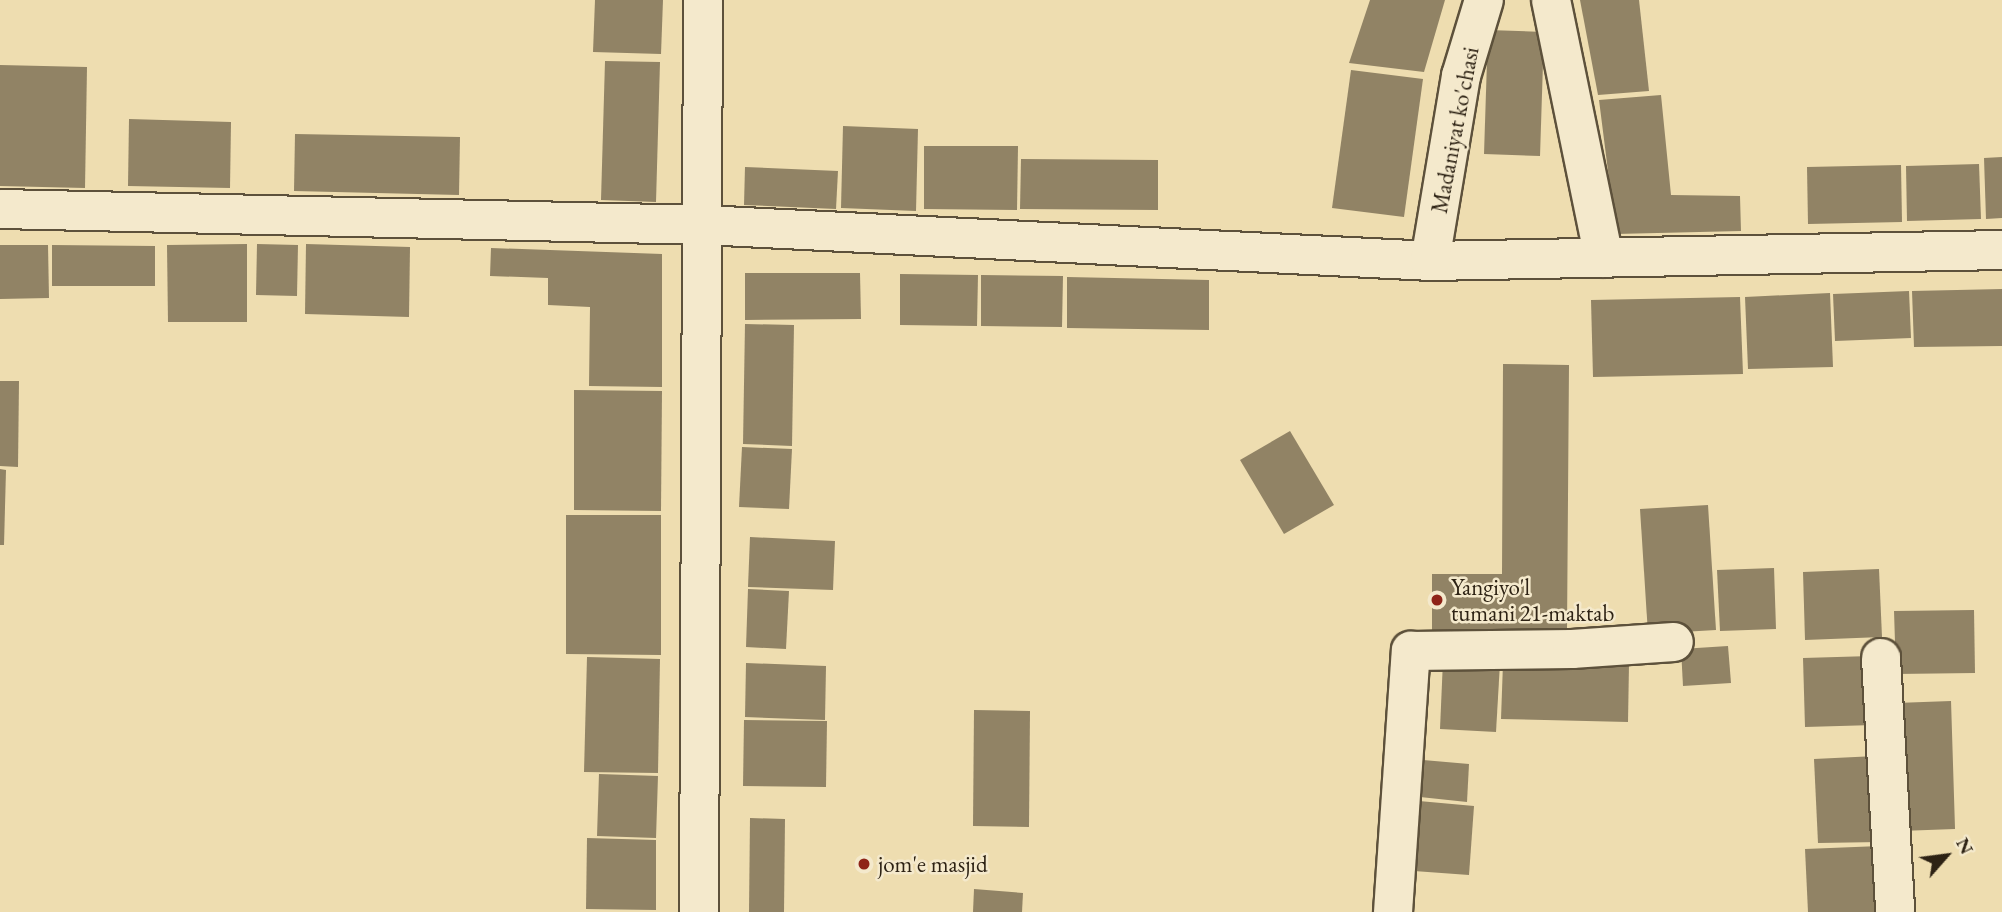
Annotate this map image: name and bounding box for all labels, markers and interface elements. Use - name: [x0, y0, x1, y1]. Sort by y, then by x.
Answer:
- street label: Madaniyat ko'chasi: [1425, 44, 1485, 216]
- place label: Yangiyo'l tumani 21-maktab: [1451, 573, 1614, 627]
- marker: Yangiyo'l tumani 21-maktab: [1429, 592, 1445, 608]
- north arrow: [1911, 821, 1981, 891]
- text: N: [1950, 833, 1980, 859]
- place label: jom'e masjid: [878, 850, 988, 878]
- marker: jom'e masjid: [856, 856, 872, 872]

